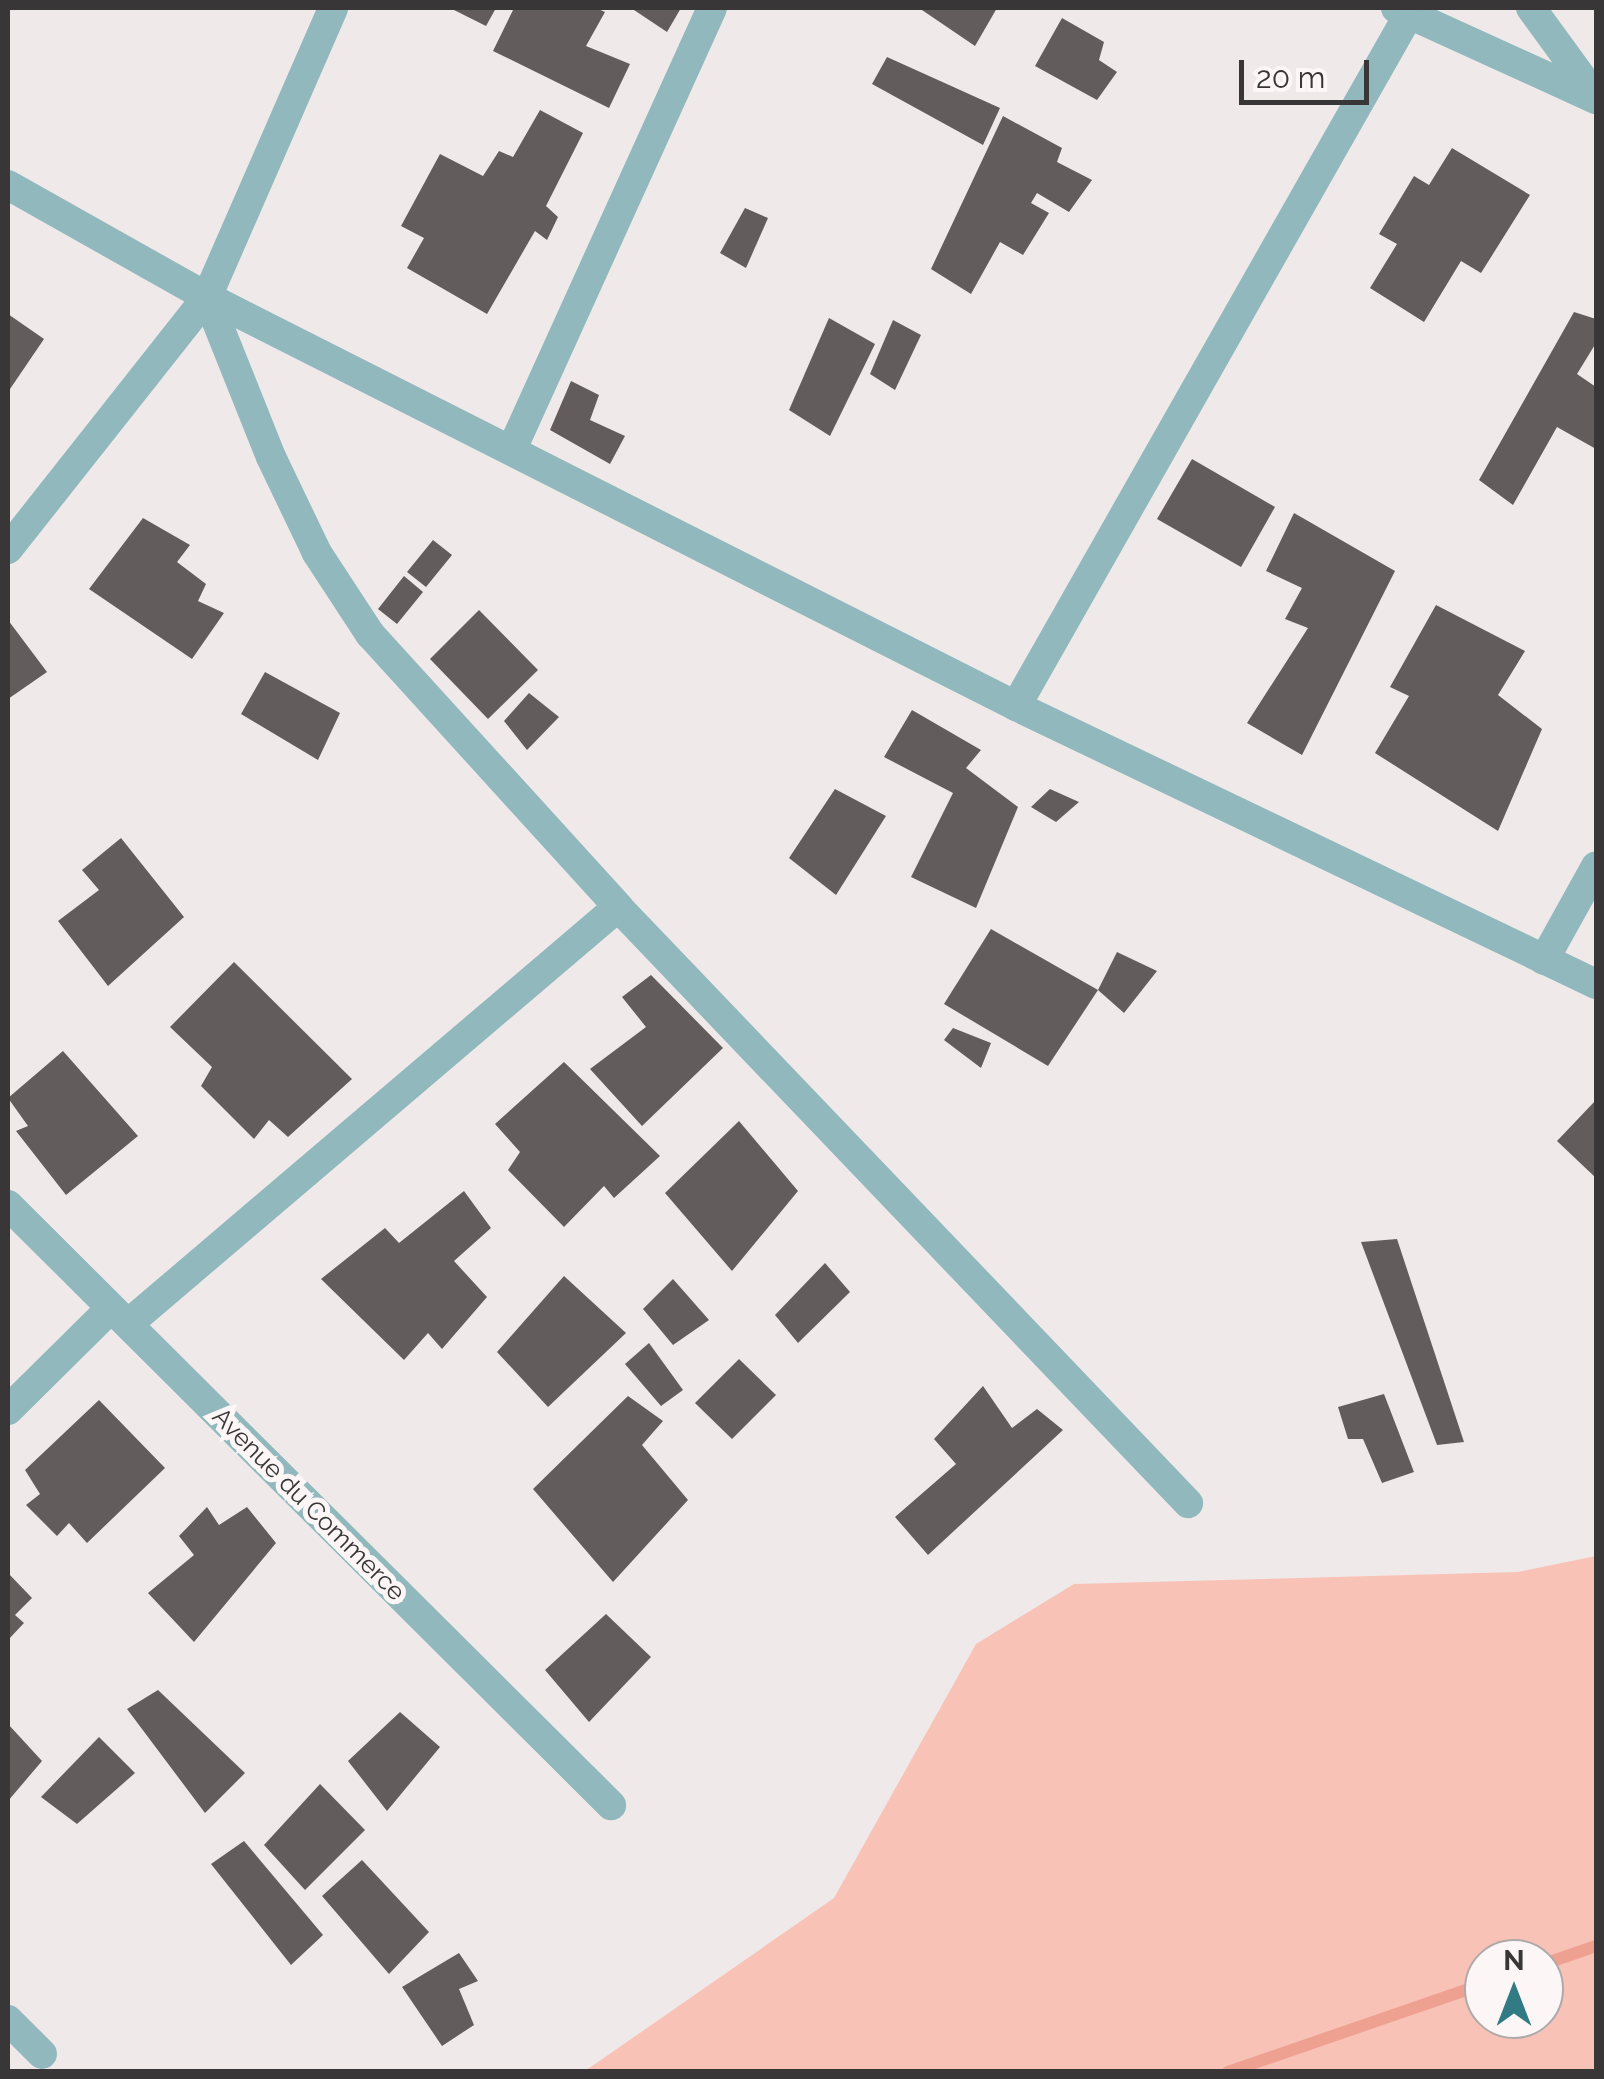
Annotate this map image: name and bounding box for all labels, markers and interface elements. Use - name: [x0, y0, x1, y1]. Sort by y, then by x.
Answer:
- scale bar: [1244, 40, 1374, 102]
- text: 20 m: [1256, 60, 1325, 95]
- street label: Avenue du Commerce: [206, 1401, 412, 1607]
- north arrow: [1464, 1939, 1564, 2039]
- text: N: [1503, 1944, 1525, 1977]

